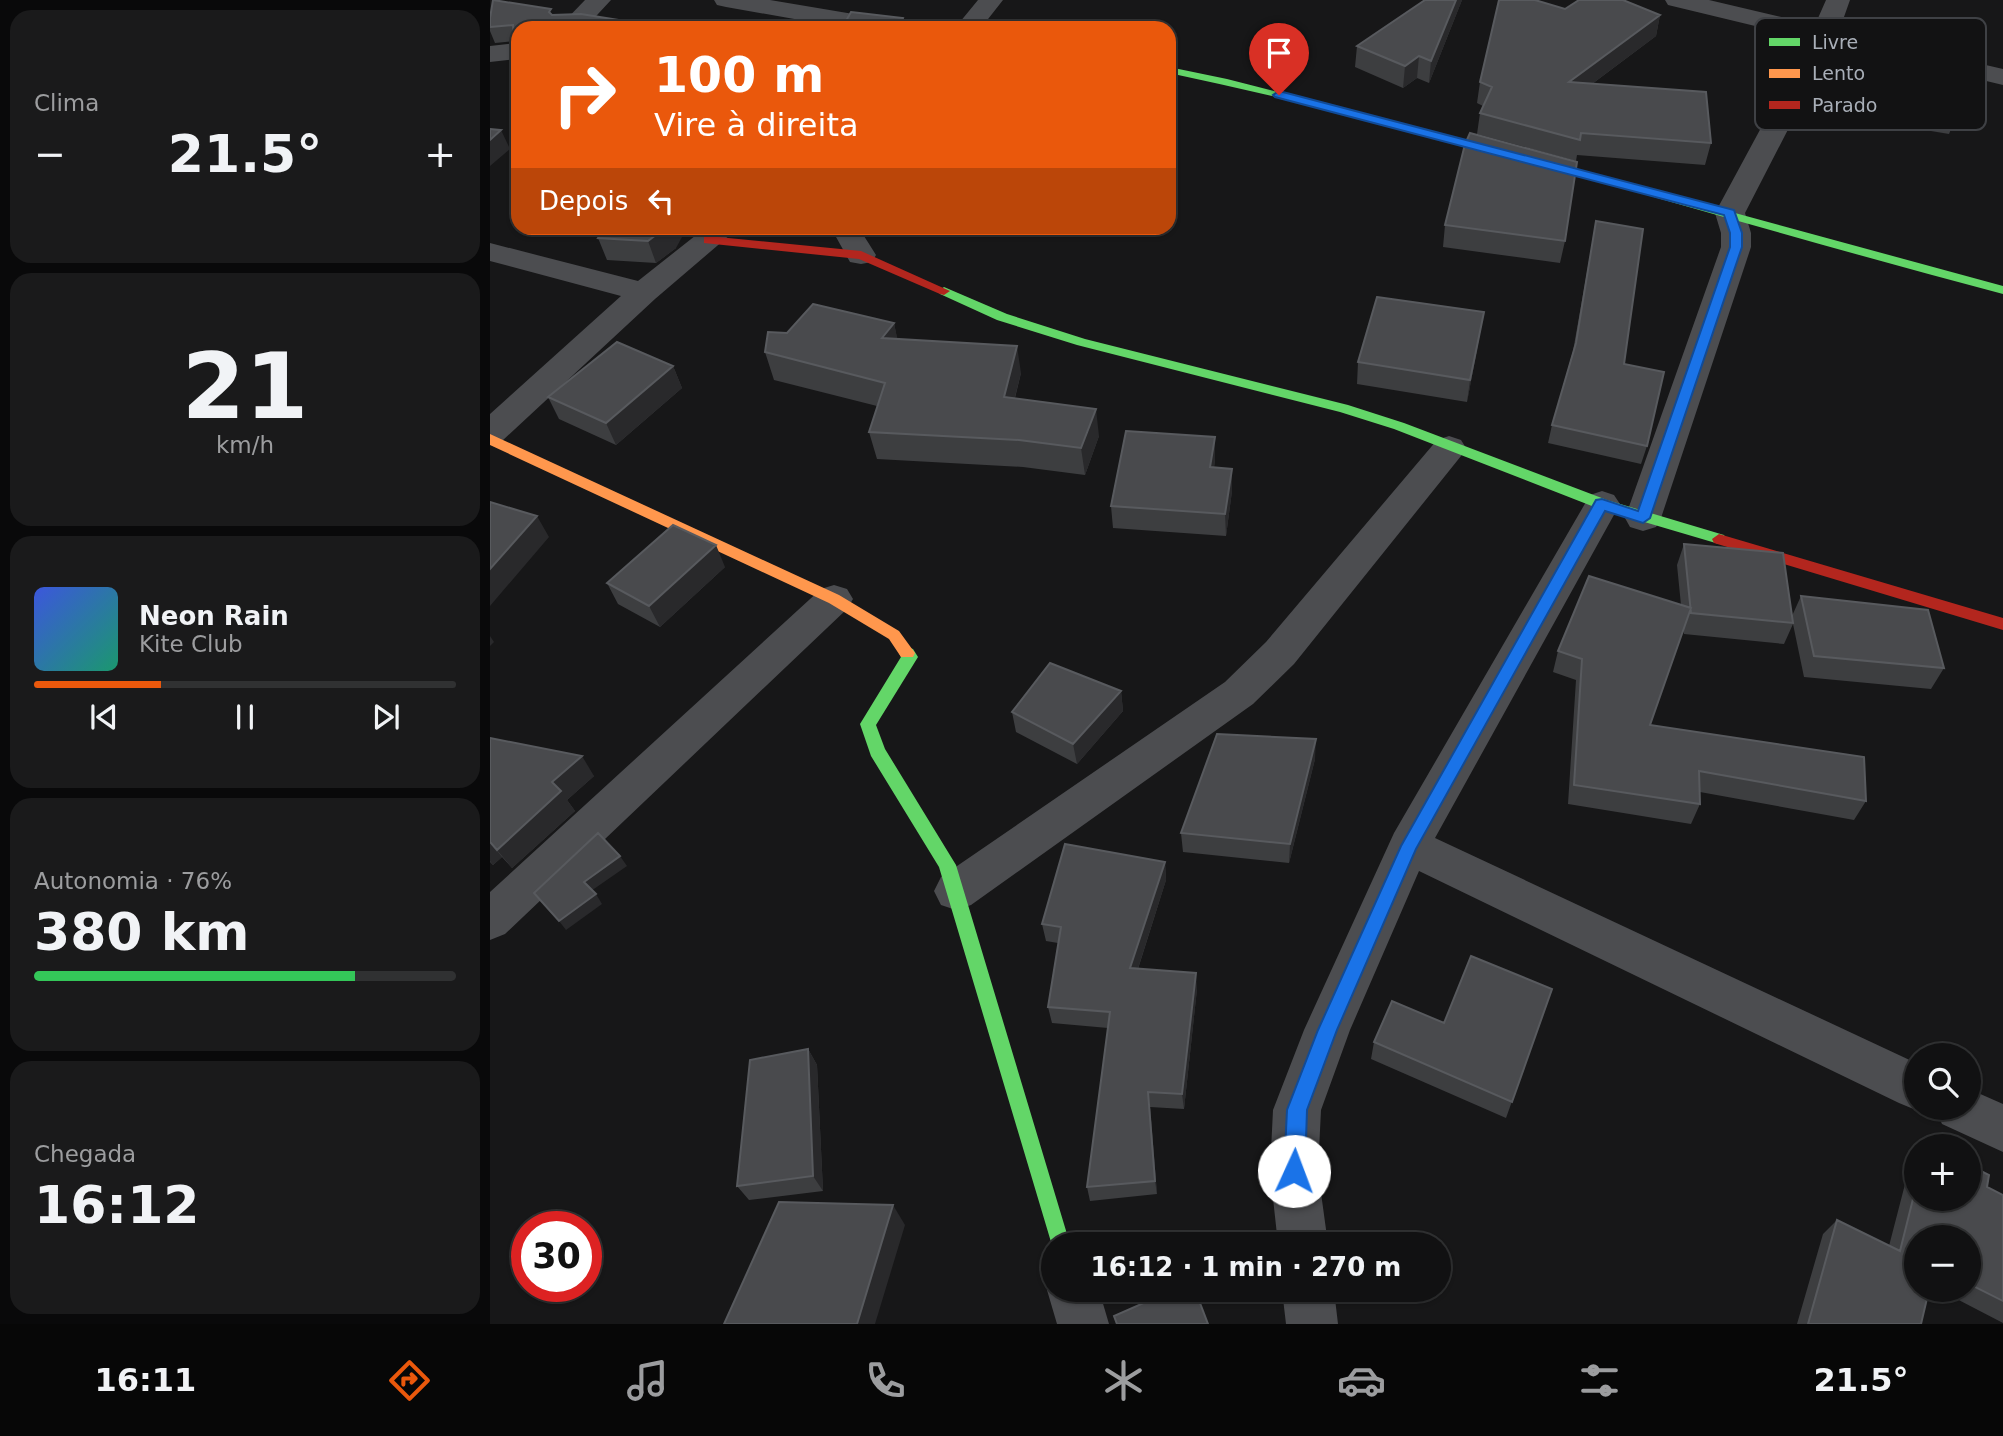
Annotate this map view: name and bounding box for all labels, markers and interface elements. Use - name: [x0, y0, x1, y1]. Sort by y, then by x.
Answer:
- legend: [1755, 18, 1986, 130]
- pin: [1249, 23, 1309, 95]
- text: Livre: [1812, 31, 1858, 53]
- icon: arrive: [1260, 34, 1298, 72]
- text: 100 m: [654, 47, 824, 104]
- icon: right: [539, 49, 630, 140]
- text: Lento: [1812, 62, 1865, 84]
- text: Clima: [34, 90, 99, 116]
- text: Parado: [1812, 94, 1877, 116]
- text: Vire à direita: [654, 106, 859, 144]
- text: 21.5°: [168, 124, 322, 184]
- text: −: [34, 132, 66, 176]
- text: +: [424, 132, 456, 176]
- icon: left: [642, 182, 680, 220]
- text: Depois: [539, 186, 628, 216]
- text: 21: [182, 334, 308, 439]
- text: km/h: [216, 432, 274, 458]
- text: Neon Rain: [139, 601, 289, 631]
- text: Kite Club: [139, 631, 243, 657]
- icon: previous: [85, 698, 123, 736]
- icon: pause: [226, 698, 264, 736]
- icon: next: [367, 698, 405, 736]
- text: Autonomia · 76%: [34, 868, 232, 894]
- text: 380 km: [34, 902, 249, 962]
- map controls: [1904, 1043, 1981, 1302]
- button: search: [1904, 1043, 1981, 1120]
- position arrow: [1257, 1134, 1331, 1208]
- button: +: [1904, 1134, 1981, 1211]
- text: Chegada: [34, 1141, 136, 1167]
- text: 16:12: [34, 1175, 200, 1235]
- speed limit sign: 30: [511, 1211, 602, 1302]
- button: −: [1904, 1225, 1981, 1302]
- text: 16:12 · 1 min · 270 m: [1091, 1252, 1401, 1282]
- icon: directions: [385, 1356, 434, 1405]
- icon: music: [623, 1356, 672, 1405]
- icon: phone: [861, 1356, 910, 1405]
- icon: climate: [1099, 1356, 1148, 1405]
- icon: car: [1337, 1356, 1386, 1405]
- icon: filters: [1575, 1356, 1624, 1405]
- text: 16:11: [95, 1361, 196, 1399]
- text: 21.5°: [1813, 1361, 1908, 1399]

